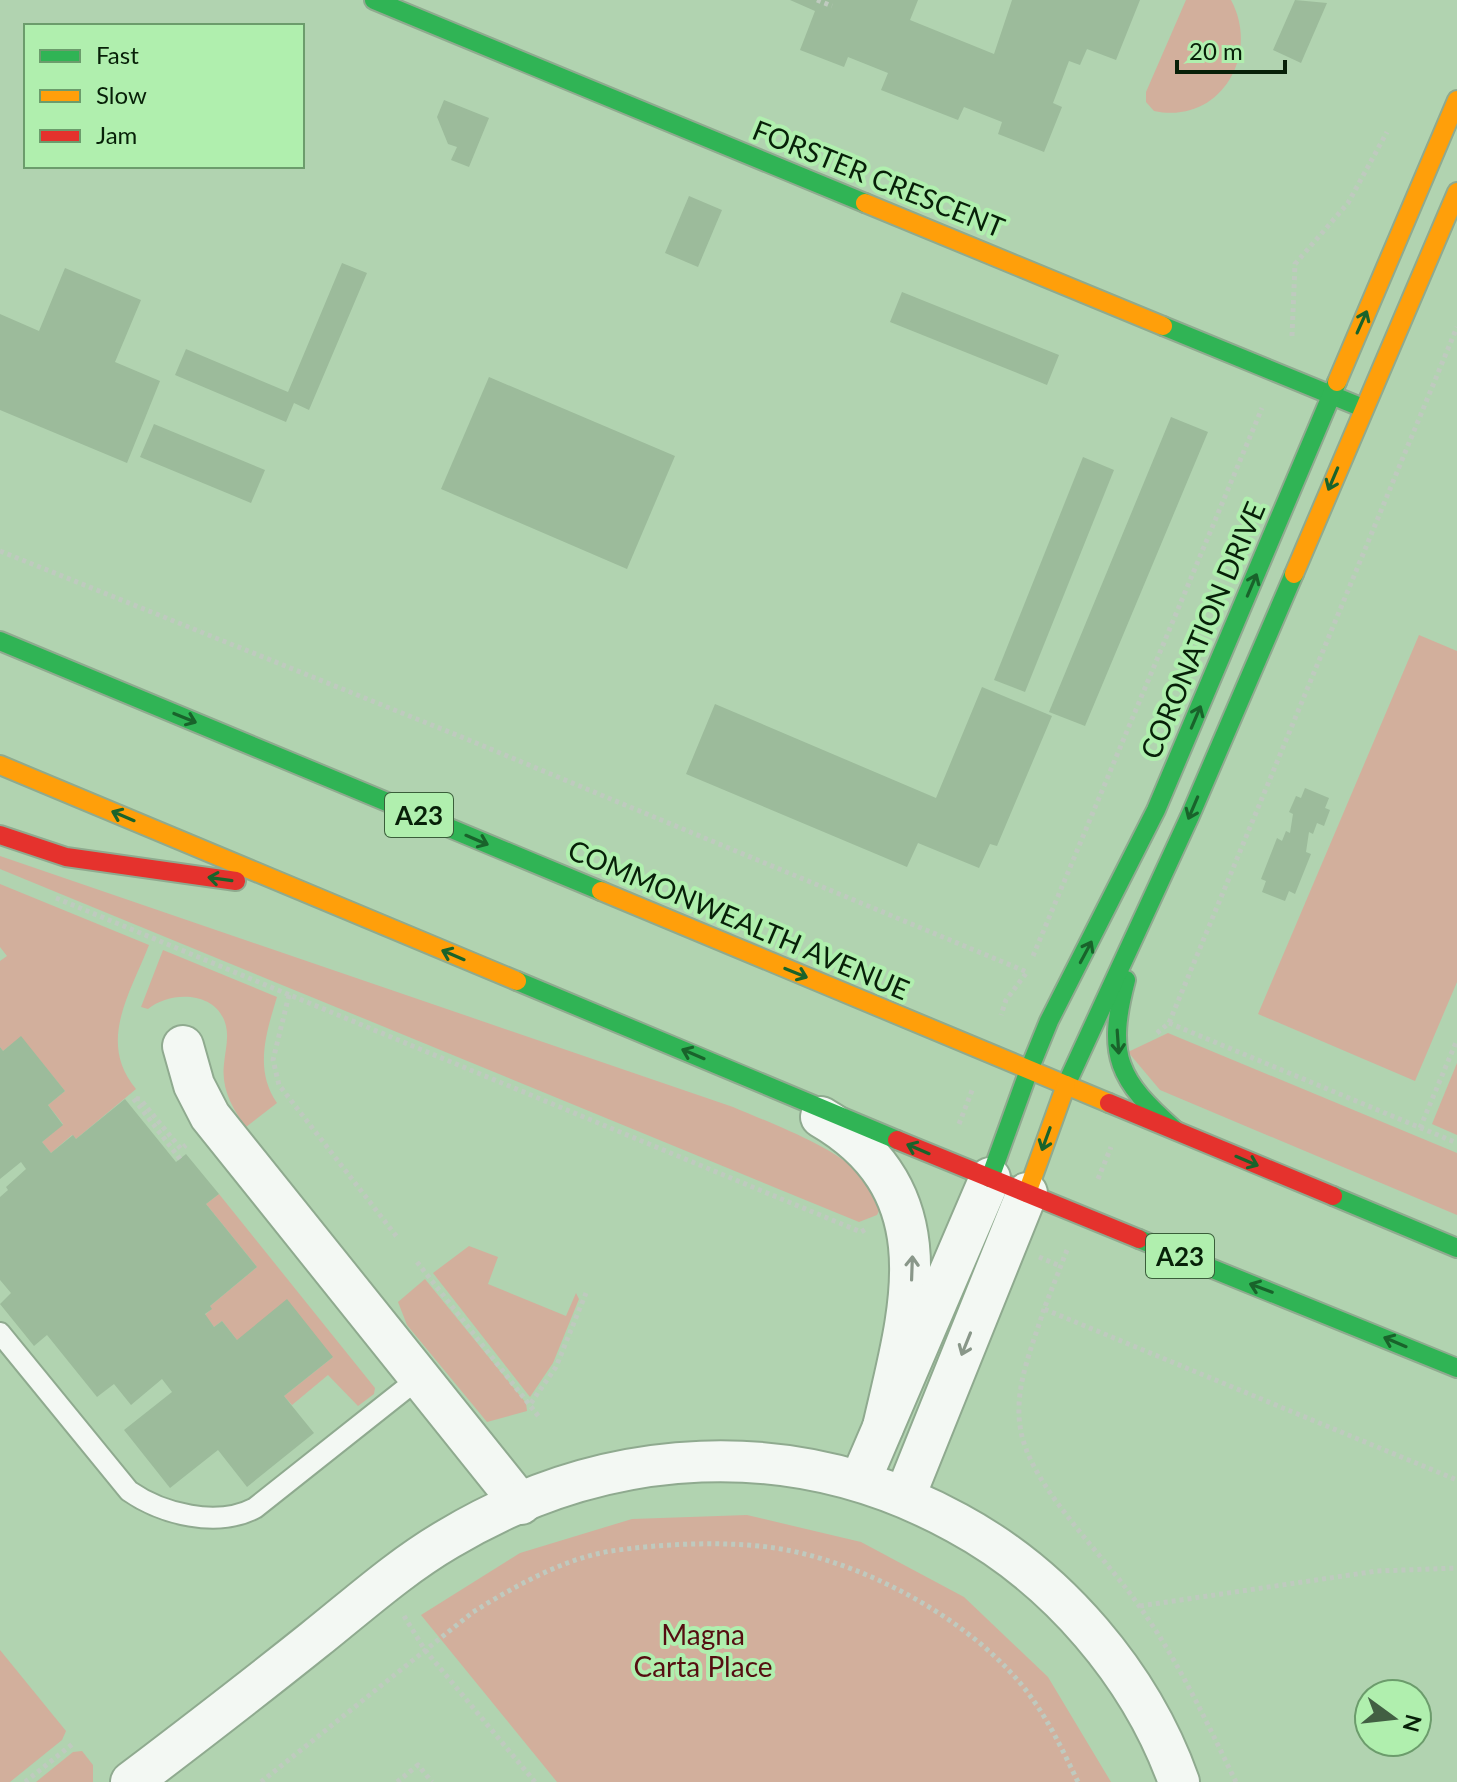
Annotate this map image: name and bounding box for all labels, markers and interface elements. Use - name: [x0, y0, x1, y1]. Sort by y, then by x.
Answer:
- legend: [24, 24, 304, 168]
- scale bar: [1177, 24, 1285, 74]
- text: 20 m: [1189, 36, 1243, 65]
- text: Fast: [96, 40, 139, 69]
- text: Slow: [96, 80, 147, 109]
- street label: FORSTER CRESCENT: [748, 112, 1010, 244]
- text: Jam: [96, 120, 137, 149]
- one-way arrow: [1355, 310, 1370, 335]
- one-way arrow: [1324, 466, 1339, 491]
- street label: CORONATION DRIVE: [1132, 496, 1272, 764]
- one-way arrow: [1246, 573, 1260, 598]
- one-way arrow: [1190, 705, 1205, 730]
- one-way arrow: [172, 712, 197, 727]
- road number: A23: [385, 793, 453, 837]
- one-way arrow: [1185, 796, 1200, 820]
- one-way arrow: [111, 807, 135, 822]
- street label: COMMONWEALTH AVENUE: [563, 832, 915, 1006]
- one-way arrow: [464, 833, 489, 848]
- one-way arrow: [208, 871, 233, 886]
- one-way arrow: [1078, 941, 1094, 965]
- one-way arrow: [441, 946, 466, 961]
- one-way arrow: [783, 966, 808, 981]
- one-way arrow: [1111, 1028, 1126, 1055]
- one-way arrow: [681, 1046, 706, 1061]
- one-way arrow: [1038, 1127, 1052, 1151]
- one-way arrow: [906, 1140, 931, 1155]
- one-way arrow: [1234, 1154, 1259, 1169]
- road number: A23: [1146, 1234, 1214, 1278]
- one-way arrow: [904, 1255, 919, 1282]
- one-way arrow: [1249, 1280, 1274, 1294]
- one-way arrow: [958, 1331, 973, 1356]
- one-way arrow: [1384, 1334, 1408, 1349]
- park label: Magna Carta Place: [633, 1617, 773, 1683]
- north arrow: [1353, 1678, 1433, 1758]
- text: N: [1398, 1712, 1428, 1735]

